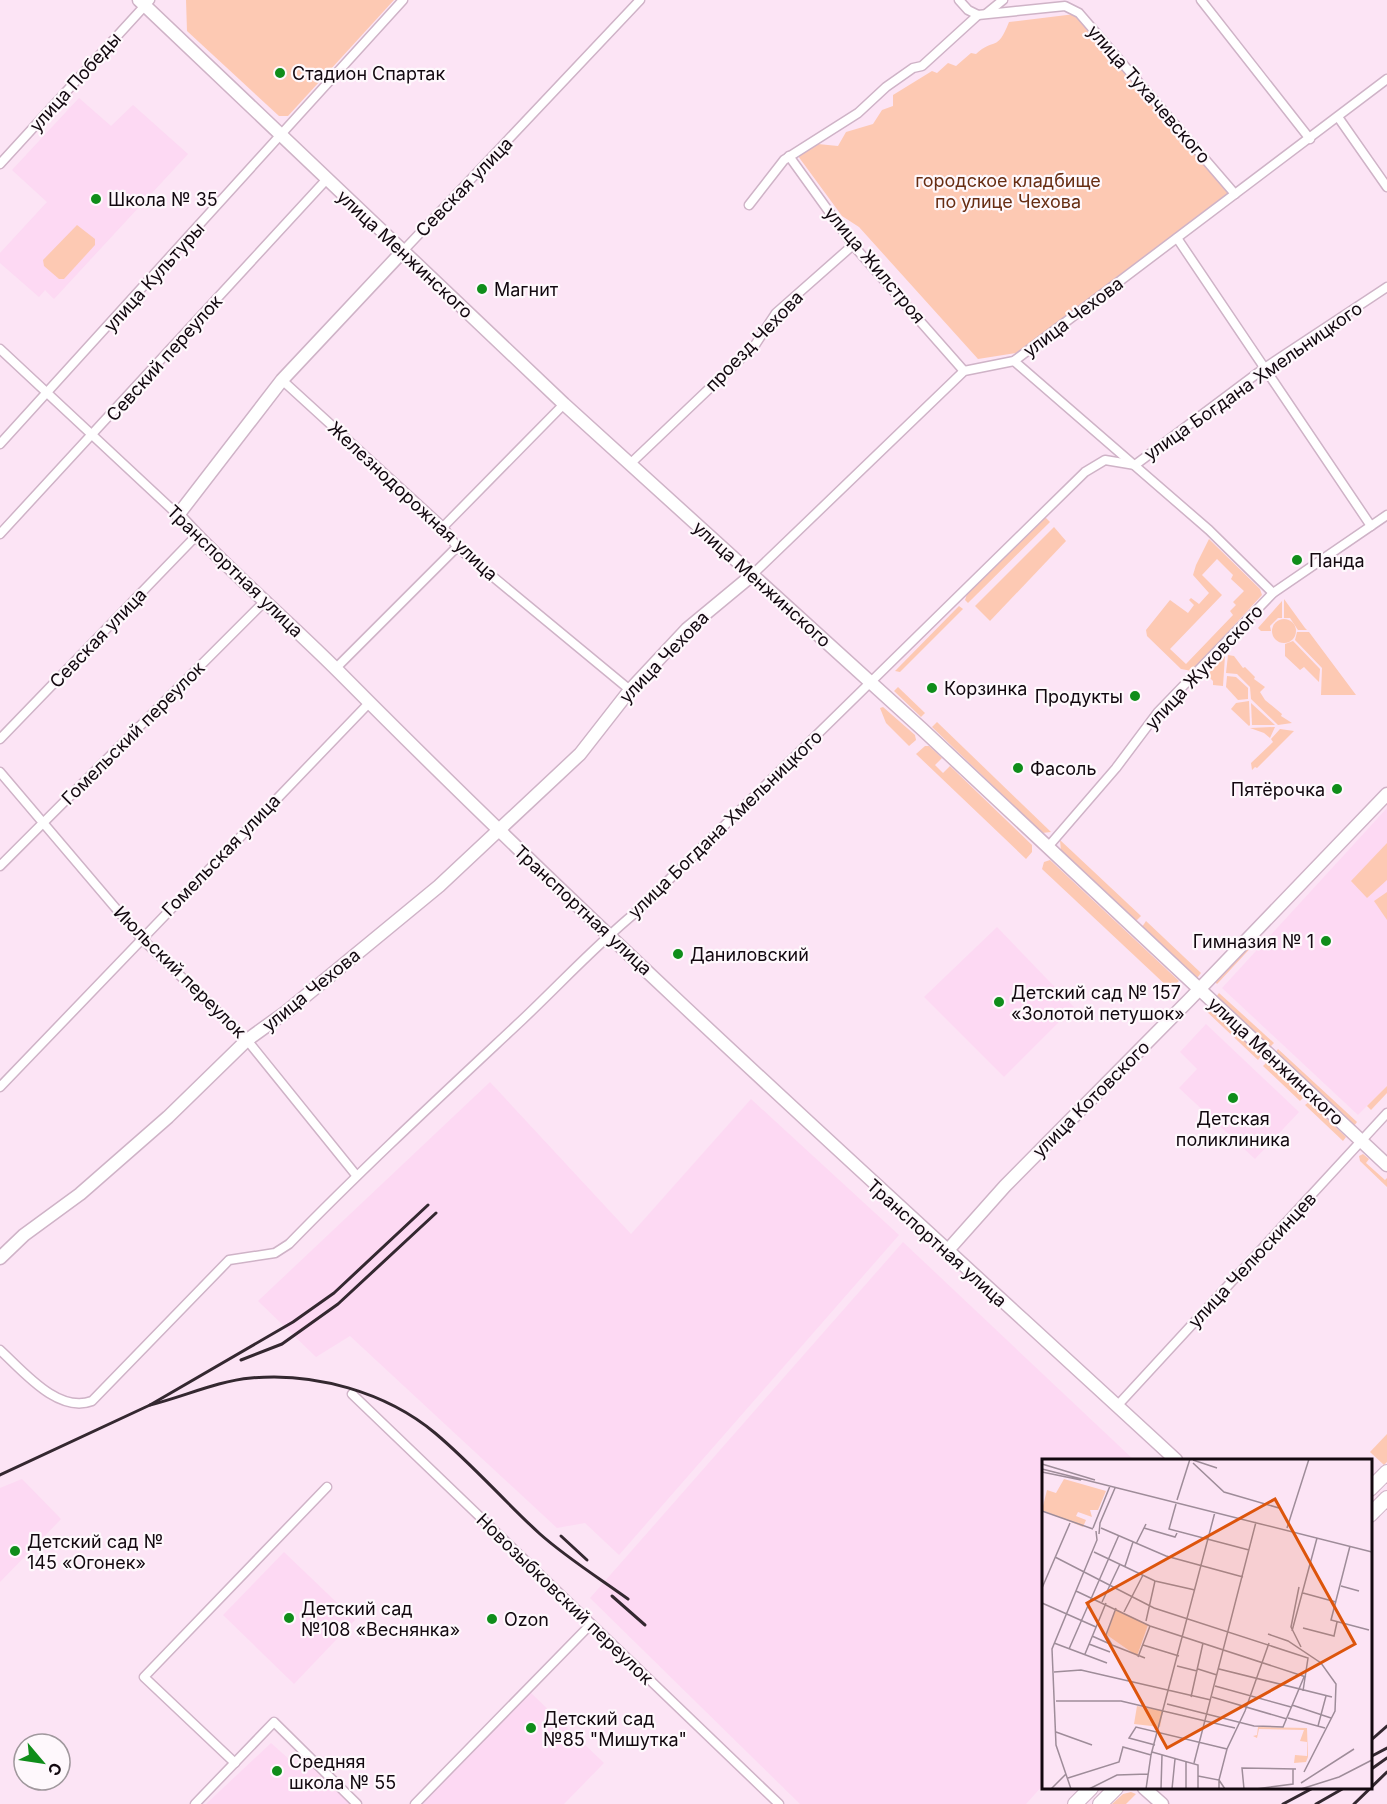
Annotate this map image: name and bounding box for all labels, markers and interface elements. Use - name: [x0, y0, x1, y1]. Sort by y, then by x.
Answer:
- street label: улица Тухачевского: [1083, 20, 1215, 168]
- street label: улица Победы: [25, 28, 125, 136]
- place label: Стадион Спартак: [292, 63, 445, 84]
- marker: Стадион Спартак: [273, 66, 287, 80]
- street label: Севская улица: [411, 133, 517, 241]
- park label: городское кладбище по улице Чехова: [915, 170, 1101, 212]
- street label: улица Менжинского: [333, 186, 477, 322]
- place label: Школа № 35: [108, 189, 218, 210]
- marker: Школа № 35: [89, 192, 103, 206]
- street label: улица Жилстроя: [820, 203, 930, 327]
- street label: улица Культуры: [99, 218, 209, 336]
- street label: улица Чехова: [1019, 273, 1127, 361]
- place label: Магнит: [494, 279, 559, 300]
- marker: Магнит: [475, 282, 489, 296]
- street label: проезд Чехова: [701, 286, 807, 396]
- street label: Севский переулок: [102, 290, 226, 425]
- street label: улица Богдана Хмельницкого: [1140, 297, 1366, 465]
- street label: Железнодорожная улица: [324, 417, 502, 585]
- street label: Транспортная улица: [163, 501, 307, 641]
- street label: улица Менжинского: [689, 517, 835, 651]
- place label: Панда: [1309, 550, 1365, 571]
- marker: Панда: [1290, 553, 1304, 567]
- street label: Севская улица: [45, 584, 151, 692]
- street label: улица Жуковского: [1141, 600, 1267, 734]
- street label: улица Чехова: [615, 607, 713, 707]
- street label: Гомельский переулок: [57, 657, 209, 809]
- place label: Корзинка: [944, 678, 1027, 699]
- marker: Корзинка: [925, 681, 939, 695]
- place label: Продукты: [1035, 686, 1123, 707]
- marker: Продукты: [1128, 689, 1142, 703]
- street label: улица Богдана Хмельницкого: [624, 726, 826, 922]
- place label: Фасоль: [1030, 758, 1097, 779]
- marker: Фасоль: [1011, 761, 1025, 775]
- place label: Пятёрочка: [1231, 779, 1325, 800]
- marker: Пятёрочка: [1330, 782, 1344, 796]
- street label: Гомельская улица: [158, 790, 284, 920]
- street label: Транспортная улица: [510, 841, 656, 979]
- street label: Июльский переулок: [110, 902, 251, 1043]
- place label: Гимназия № 1: [1193, 931, 1314, 952]
- marker: Гимназия № 1: [1319, 934, 1333, 948]
- street label: улица Чехова: [258, 944, 364, 1036]
- place label: Даниловский: [690, 944, 809, 965]
- marker: Даниловский: [671, 947, 685, 961]
- place label: Детский сад № 157 «Золотой петушок»: [1011, 982, 1185, 1024]
- street label: улица Менжинского: [1204, 993, 1348, 1129]
- marker: Детский сад № 157 «Золотой петушок»: [992, 995, 1006, 1009]
- street label: улица Котовского: [1028, 1036, 1154, 1162]
- marker: Детская поликлиника: [1226, 1091, 1240, 1105]
- place label: Детская поликлиника: [1176, 1108, 1290, 1150]
- street label: Транспортная улица: [863, 1175, 1011, 1311]
- street label: улица Челюскинцев: [1184, 1188, 1320, 1332]
- inset map: [1042, 1459, 1372, 1789]
- street label: Новозыбковский переулок: [472, 1509, 658, 1689]
- place label: Детский сад № 145 «Огонек»: [27, 1531, 163, 1573]
- marker: Детский сад № 145 «Огонек»: [8, 1544, 22, 1558]
- place label: Детский сад №108 «Веснянка»: [301, 1598, 460, 1640]
- place label: Ozon: [504, 1609, 549, 1630]
- marker: Детский сад №108 «Веснянка»: [282, 1611, 296, 1625]
- marker: Ozon: [485, 1612, 499, 1626]
- place label: Детский сад №85 "Мишутка": [543, 1708, 687, 1750]
- marker: Детский сад №85 "Мишутка": [524, 1721, 538, 1735]
- north arrow: [12, 1732, 72, 1792]
- place label: Средняя школа № 55: [289, 1751, 396, 1793]
- text: С: [43, 1759, 67, 1779]
- marker: Средняя школа № 55: [270, 1764, 284, 1778]

